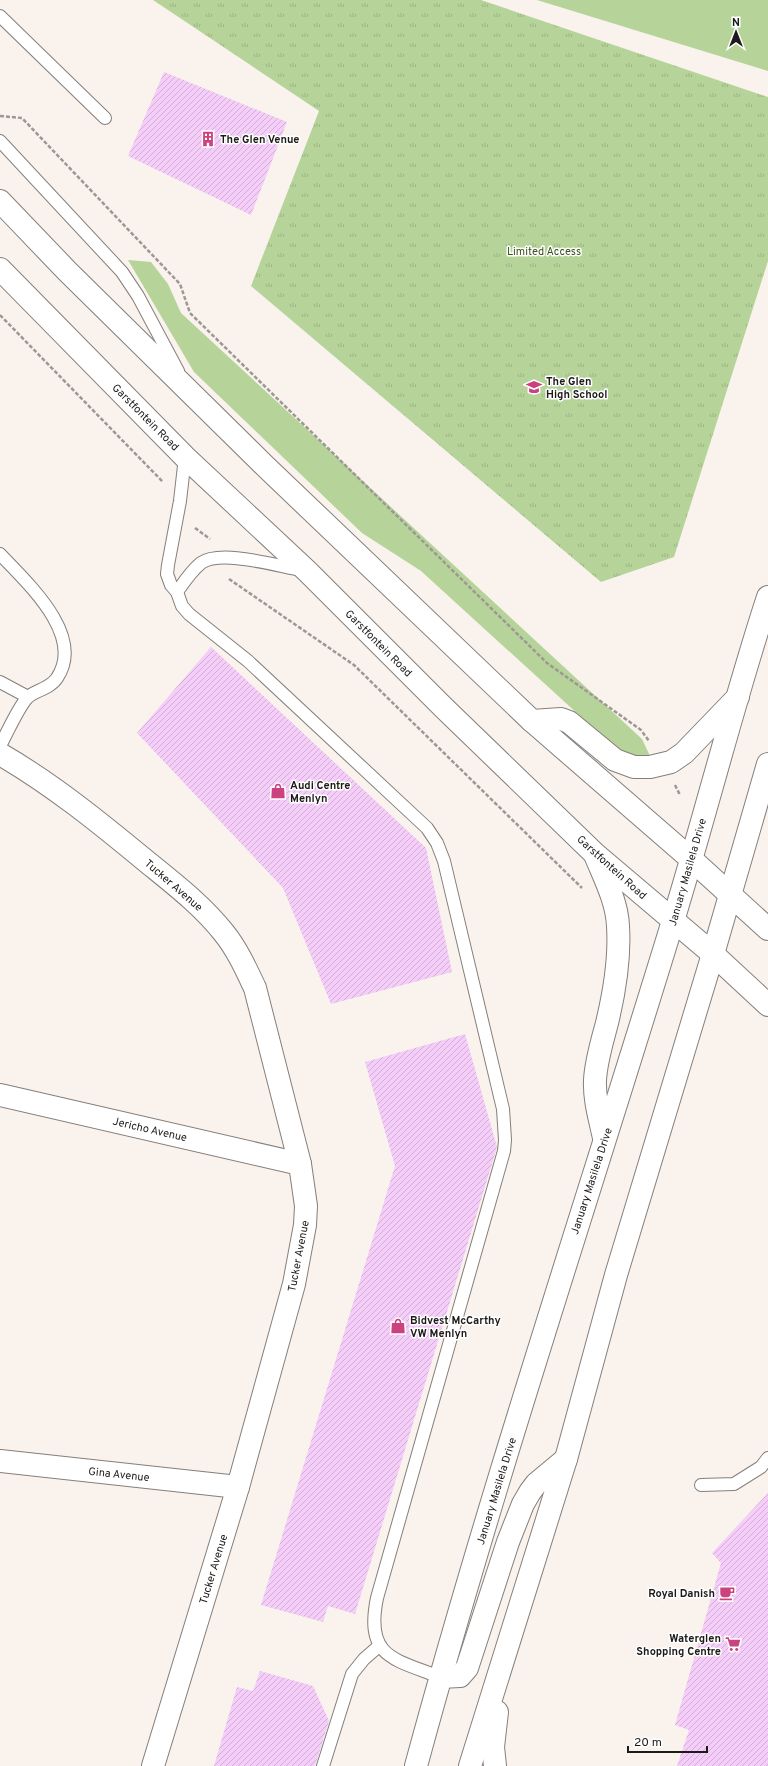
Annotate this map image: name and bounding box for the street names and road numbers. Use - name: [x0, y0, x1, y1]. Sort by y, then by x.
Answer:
- street label: Garstfontein Road: [109, 381, 182, 454]
- street label: Garstfontein Road: [342, 607, 415, 680]
- street label: January Masilela Drive: [666, 817, 710, 928]
- street label: Garstfontein Road: [573, 833, 649, 903]
- street label: Tucker Avenue: [141, 857, 205, 915]
- street label: Jericho Avenue: [111, 1115, 188, 1145]
- street label: January Masilela Drive: [568, 1126, 616, 1236]
- street label: Tucker Avenue: [285, 1219, 313, 1293]
- street label: January Masilela Drive: [474, 1436, 520, 1547]
- street label: Gina Avenue: [88, 1465, 150, 1485]
- street label: Tucker Avenue: [197, 1533, 231, 1606]

